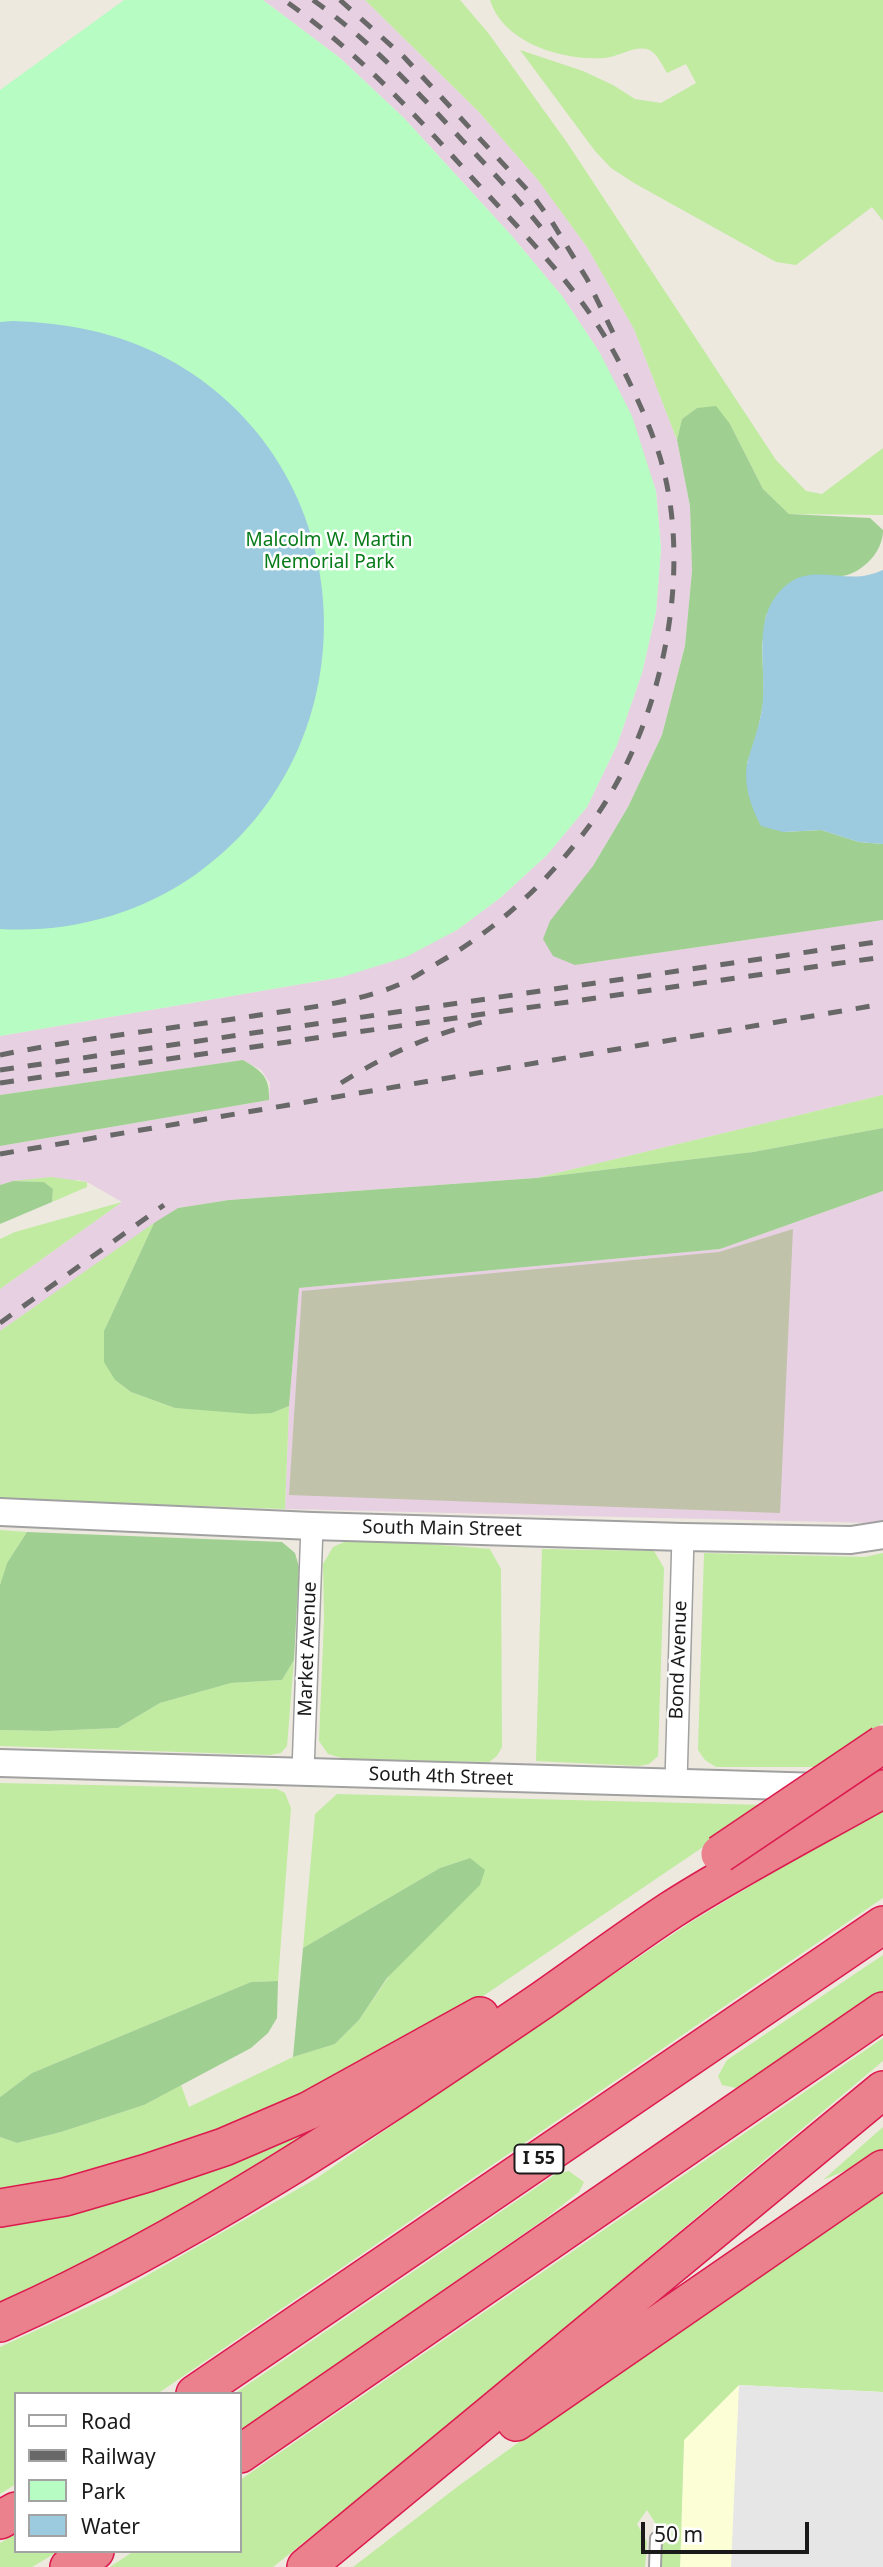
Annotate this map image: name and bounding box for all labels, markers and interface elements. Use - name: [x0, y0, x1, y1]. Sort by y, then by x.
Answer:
- park label: Malcolm W. Martin Memorial Park: [245, 530, 413, 574]
- street label: South Main Street: [362, 1516, 522, 1542]
- street label: Market Avenue: [294, 1581, 322, 1717]
- street label: Bond Avenue: [666, 1600, 692, 1720]
- street label: South 4th Street: [368, 1763, 514, 1791]
- road number: I 55: [514, 2144, 564, 2174]
- legend: [14, 2392, 242, 2553]
- text: Road: [81, 2407, 131, 2435]
- text: Railway: [81, 2442, 156, 2470]
- text: Park: [81, 2477, 125, 2505]
- scale bar: [645, 2508, 813, 2552]
- text: Water: [81, 2512, 140, 2540]
- text: 50 m: [654, 2520, 703, 2548]

